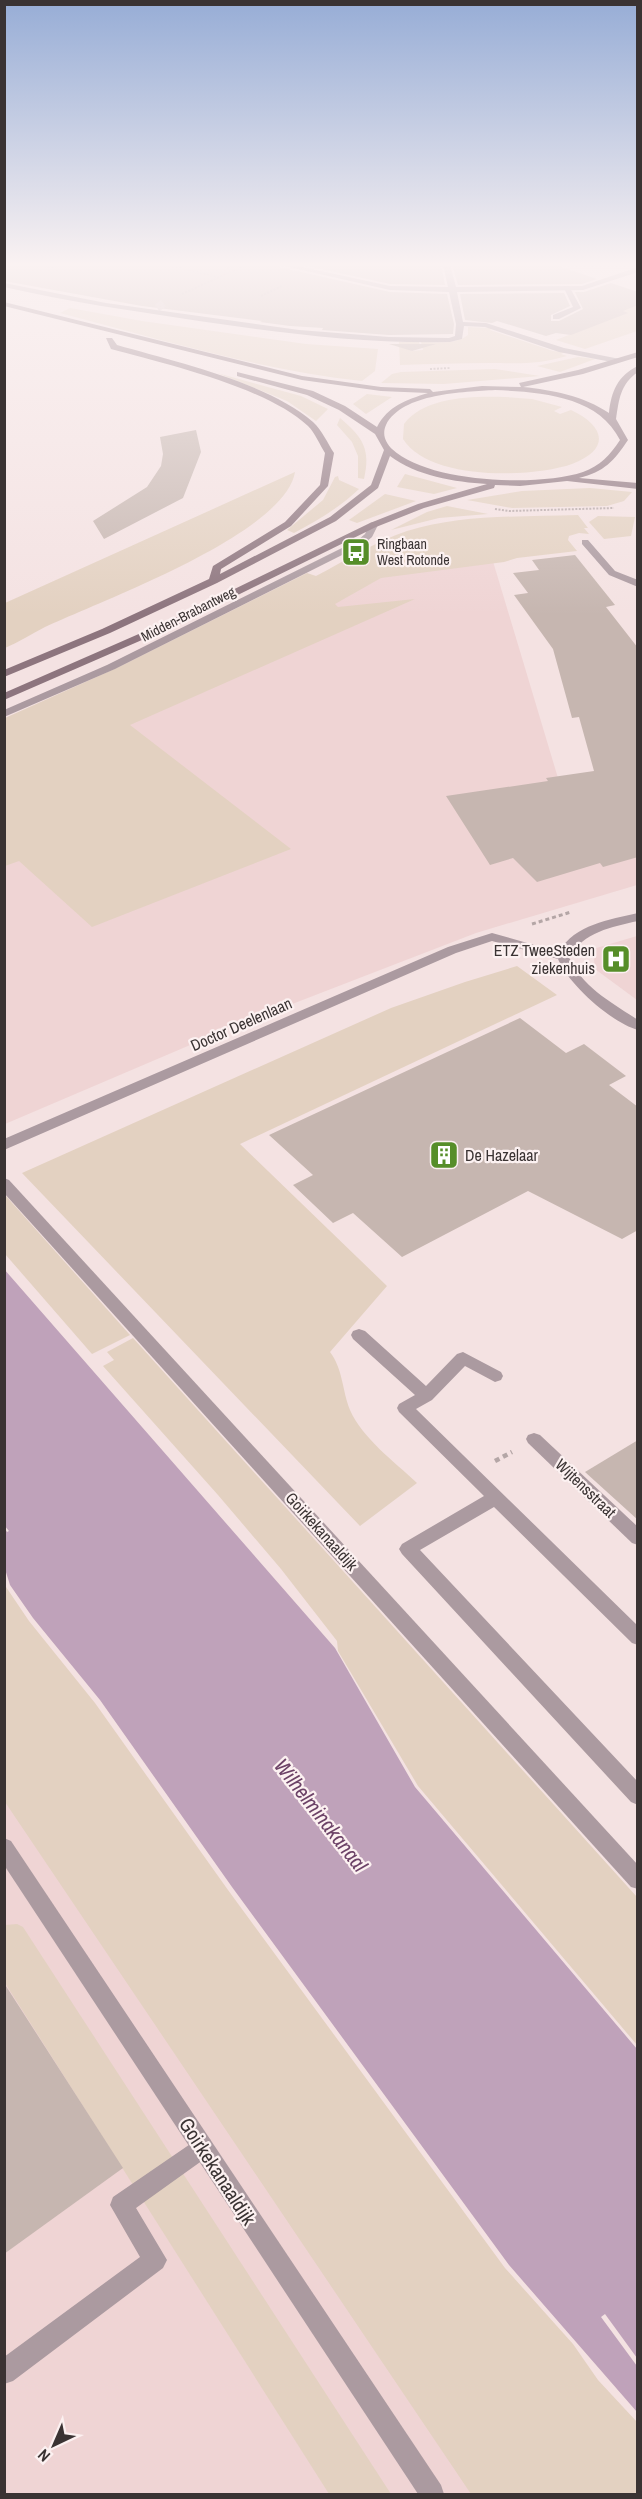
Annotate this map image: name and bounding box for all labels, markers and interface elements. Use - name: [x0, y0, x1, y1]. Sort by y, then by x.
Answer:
- place label: Ringbaan West Rotonde: [377, 535, 450, 569]
- bus stop icon: Ringbaan West Rotonde: [340, 536, 372, 568]
- street label: Midden-Brabantweg: [138, 582, 239, 645]
- place label: ETZ TweeSteden ziekenhuis: [494, 939, 595, 979]
- hospital icon: ETZ TweeSteden ziekenhuis: [600, 943, 632, 975]
- street label: Doctor Deelenlaan: [187, 992, 295, 1056]
- building icon: De Hazelaar: [428, 1139, 460, 1171]
- place label: De Hazelaar: [465, 1144, 539, 1166]
- street label: Wijtensstraat: [551, 1453, 621, 1523]
- street label: Goirkekanaaldijk: [281, 1487, 363, 1575]
- water label: Wilhelminakanaal: [268, 1752, 375, 1879]
- street label: Goirkekanaaldijk: [173, 2112, 263, 2231]
- north arrow: [24, 2415, 84, 2475]
- text: N: [33, 2445, 55, 2467]

